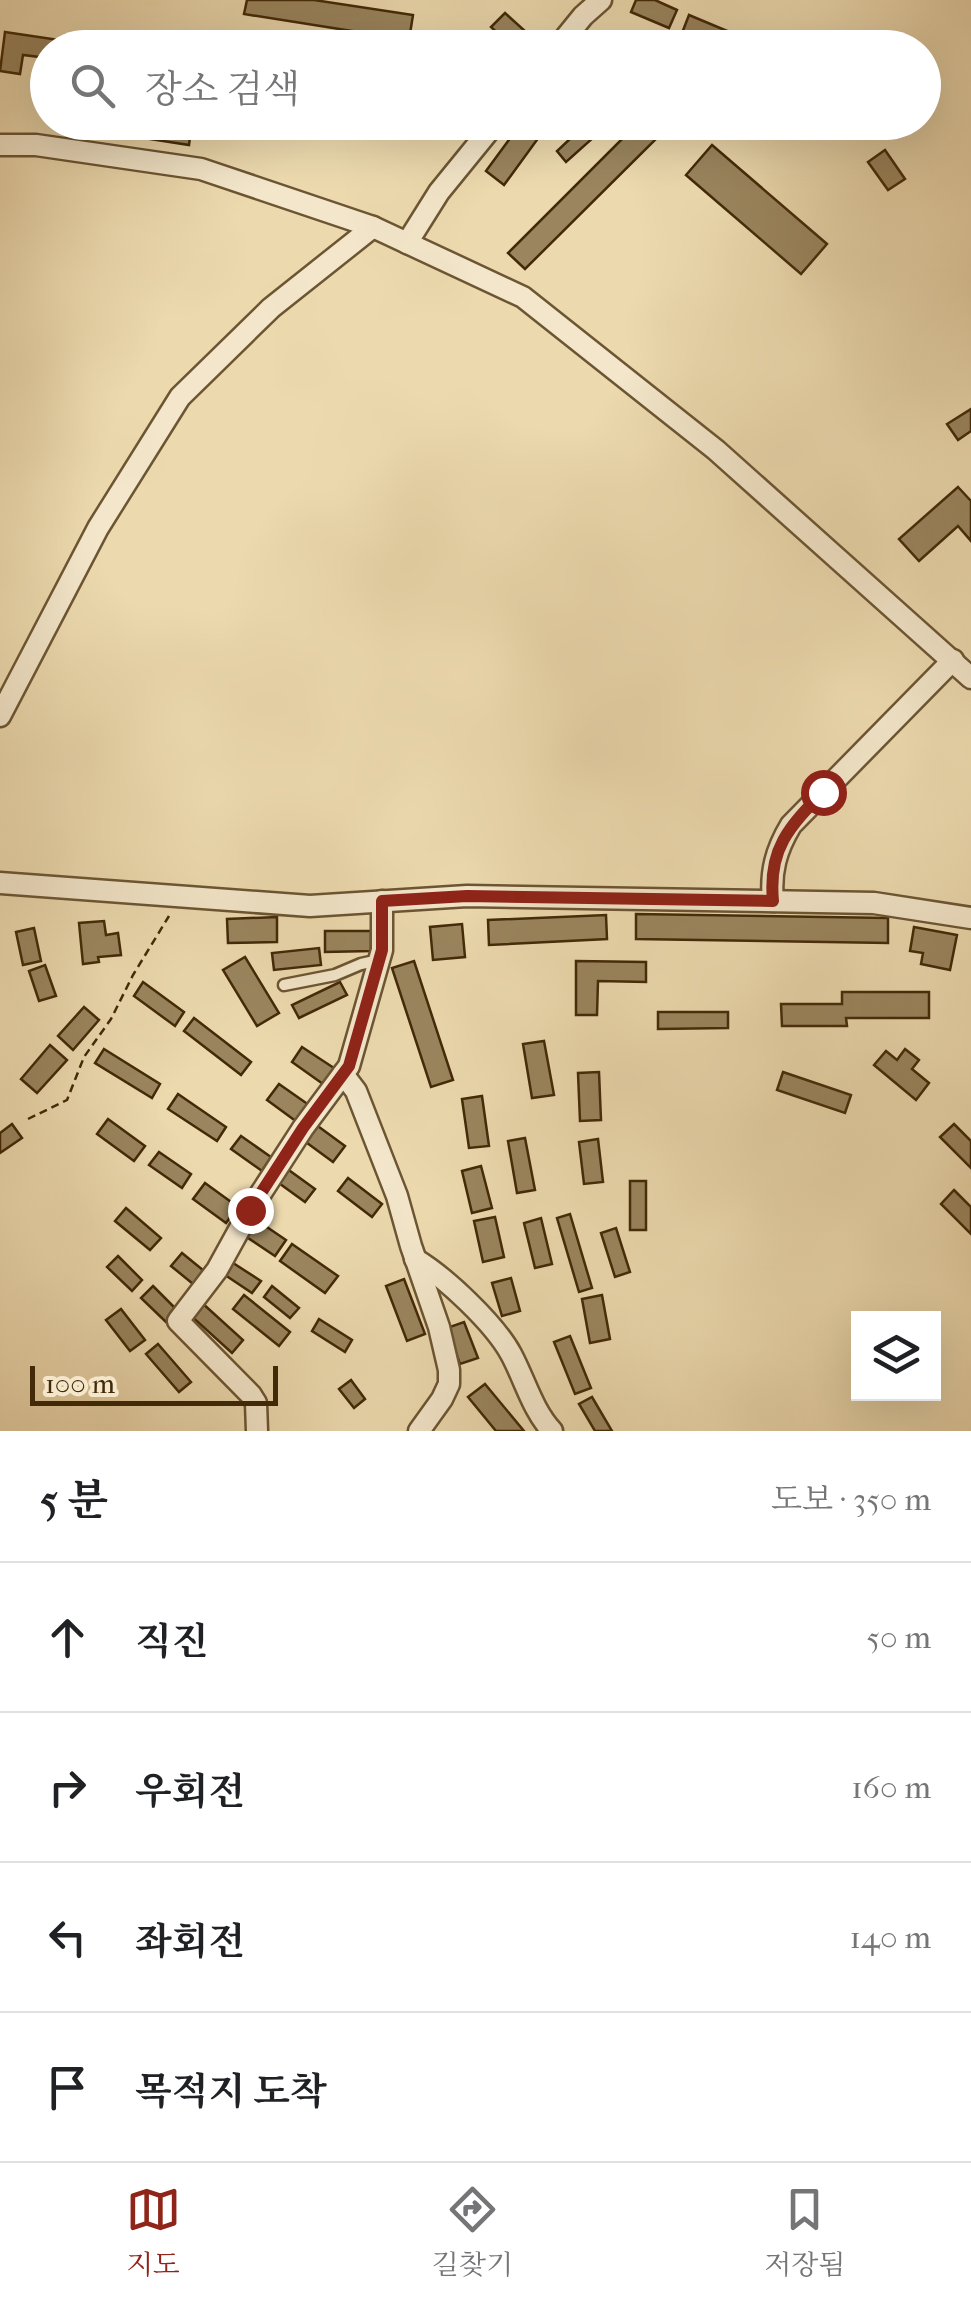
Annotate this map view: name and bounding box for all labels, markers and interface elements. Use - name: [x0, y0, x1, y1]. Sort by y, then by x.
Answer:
- search box: [30, 30, 941, 140]
- icon: search: [65, 58, 120, 113]
- text: 장소 검색: [145, 67, 300, 112]
- route start: [801, 770, 847, 816]
- route end: [228, 1188, 274, 1234]
- map controls: [851, 1311, 941, 1401]
- button: layers: [851, 1311, 941, 1401]
- scale bar: [30, 1361, 278, 1406]
- text: 100 m: [45, 1367, 115, 1400]
- text: 5 분: [40, 1476, 108, 1525]
- text: 도보 · 350 m: [771, 1481, 931, 1518]
- icon: ahead: [40, 1610, 95, 1665]
- text: 직진: [135, 1619, 208, 1664]
- text: 50 m: [866, 1619, 931, 1656]
- icon: right: [40, 1760, 95, 1815]
- text: 우회전: [135, 1769, 245, 1814]
- text: 160 m: [851, 1769, 931, 1806]
- icon: left: [40, 1910, 95, 1965]
- text: 좌회전: [135, 1919, 245, 1964]
- text: 140 m: [850, 1919, 931, 1956]
- icon: arrive: [40, 2060, 95, 2115]
- text: 목적지 도착: [135, 2069, 327, 2114]
- tab: 지도: [126, 2182, 181, 2282]
- tab: 길찾기: [432, 2182, 513, 2282]
- tab: 저장됨: [764, 2182, 845, 2282]

